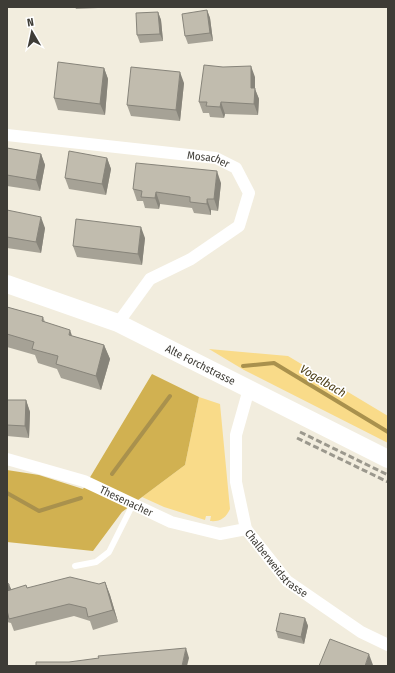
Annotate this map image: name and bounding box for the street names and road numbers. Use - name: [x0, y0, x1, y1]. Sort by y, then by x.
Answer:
- street label: Mosacher: [186, 148, 232, 170]
- street label: Alte Forchstrasse: [163, 342, 237, 388]
- street label: Thesenacher: [98, 483, 155, 519]
- street label: Chalberweidstrasse: [242, 527, 310, 600]

